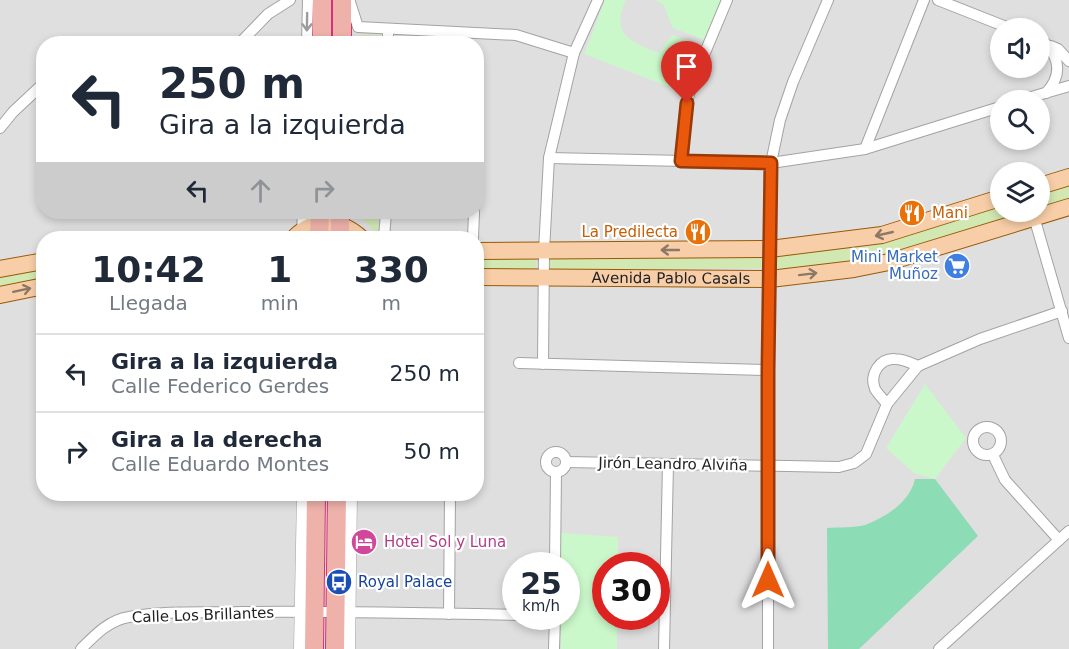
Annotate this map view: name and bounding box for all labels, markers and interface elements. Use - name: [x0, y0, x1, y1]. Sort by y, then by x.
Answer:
- one-way arrow: [301, 11, 313, 31]
- map controls: [990, 18, 1050, 222]
- button: sound: [990, 18, 1050, 78]
- pin: [661, 41, 712, 103]
- icon: arrive: [670, 50, 703, 83]
- text: 250 m: [159, 59, 305, 108]
- icon: left: [60, 60, 138, 138]
- button: search: [990, 90, 1050, 150]
- text: Gira a la izquierda: [159, 109, 406, 140]
- button: layers: [990, 162, 1050, 222]
- icon: left: [181, 174, 214, 207]
- icon: ahead: [244, 174, 277, 207]
- icon: right: [307, 174, 340, 207]
- restaurant icon: Mani: [897, 198, 927, 228]
- place label: Mani: [932, 204, 968, 222]
- restaurant icon: La Predilecta: [683, 217, 713, 247]
- place label: La Predilecta: [581, 223, 678, 241]
- one-way arrow: [875, 229, 895, 240]
- one-way arrow: [660, 244, 680, 256]
- place label: Mini Market Muñoz: [851, 248, 938, 283]
- text: 10:42: [91, 249, 206, 290]
- text: 1: [267, 249, 292, 290]
- text: 330: [354, 249, 429, 290]
- supermarket icon: Mini Market Muñoz: [942, 251, 972, 281]
- street label: Avenida Pablo Casals: [592, 269, 751, 288]
- one-way arrow: [798, 269, 818, 280]
- one-way arrow: [12, 284, 31, 296]
- text: Llegada: [109, 291, 188, 315]
- text: min: [261, 291, 299, 315]
- text: m: [382, 291, 401, 315]
- text: Gira a la izquierda: [111, 349, 338, 374]
- icon: left: [60, 357, 93, 390]
- text: 250 m: [390, 361, 460, 386]
- text: Calle Federico Gerdes: [111, 374, 329, 398]
- text: Gira a la derecha: [111, 427, 323, 452]
- icon: right: [60, 435, 93, 468]
- text: 50 m: [404, 439, 460, 464]
- text: Calle Eduardo Montes: [111, 452, 329, 476]
- street label: Jirón Leandro Alviña: [597, 454, 748, 474]
- hotel icon: Hotel Sol y Luna: [349, 527, 379, 557]
- place label: Hotel Sol y Luna: [384, 533, 506, 551]
- position arrow: [736, 548, 800, 612]
- speed limit sign: 30: [592, 552, 670, 630]
- text: 25: [520, 566, 562, 601]
- bus stop icon: Royal Palace: [324, 567, 354, 597]
- place label: Royal Palace: [358, 573, 452, 591]
- text: km/h: [522, 597, 560, 615]
- street label: Calle Los Brillantes: [132, 604, 275, 626]

